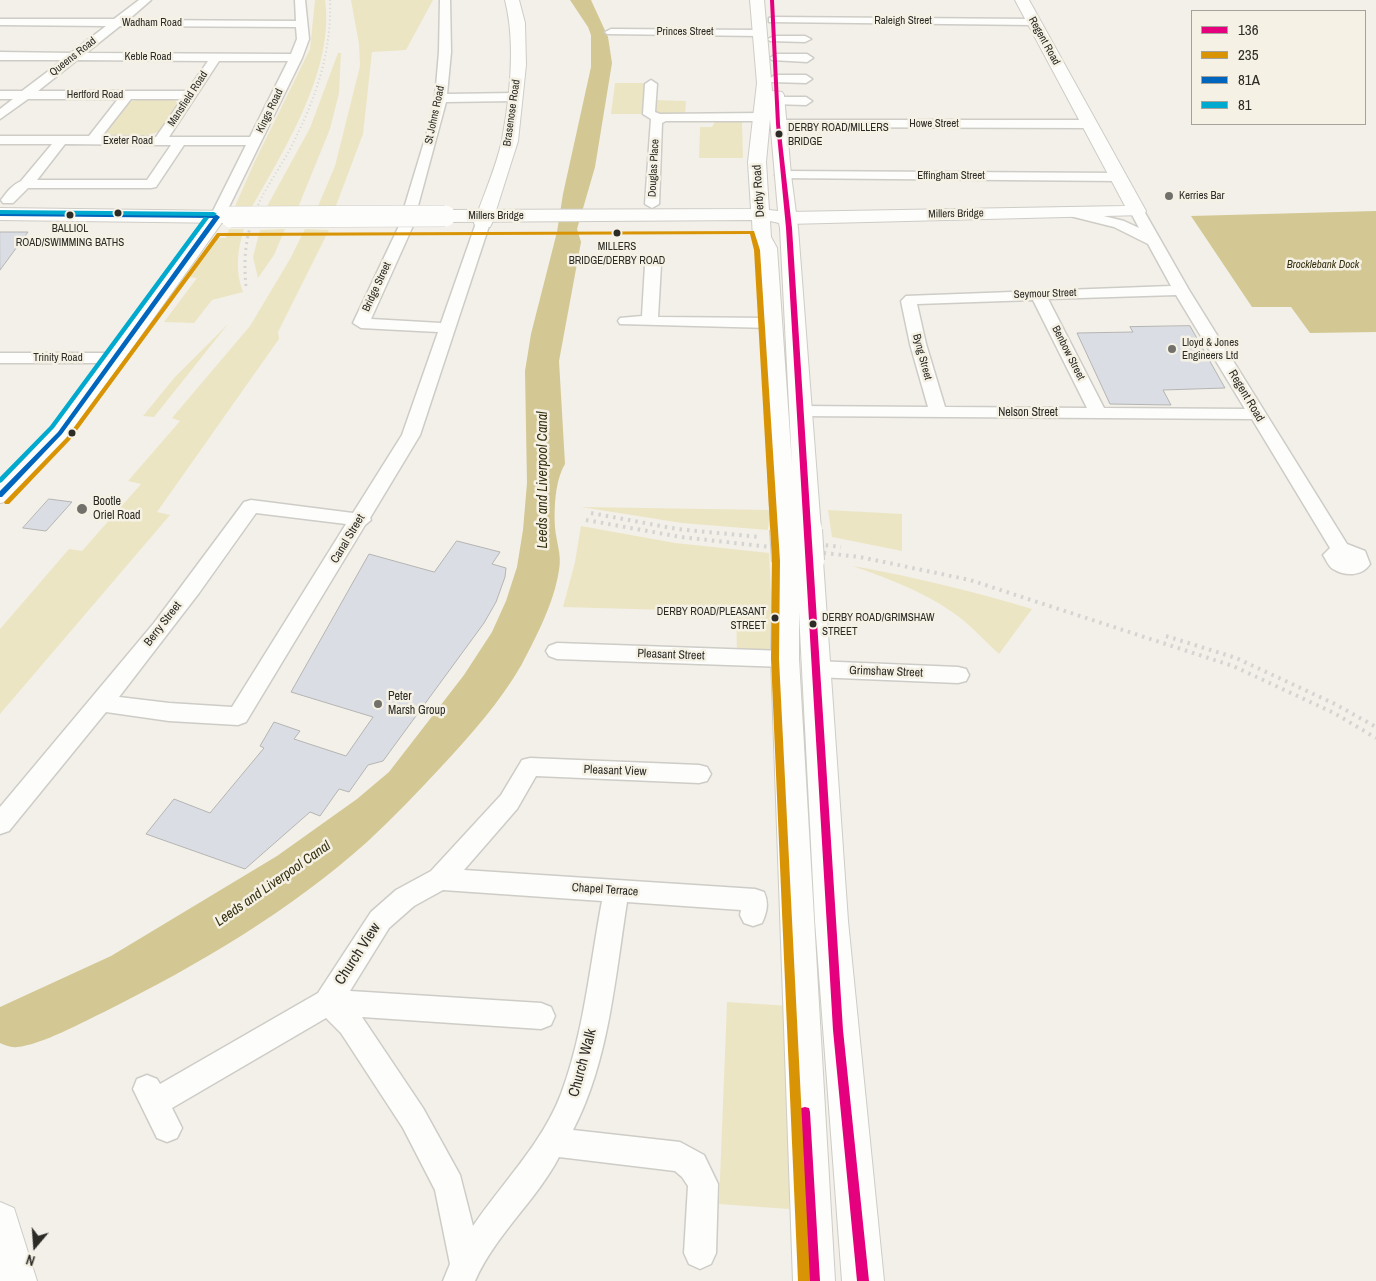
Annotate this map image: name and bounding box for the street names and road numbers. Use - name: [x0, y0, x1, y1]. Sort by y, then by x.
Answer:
- street label: Raleigh Street: [874, 14, 932, 28]
- street label: Regent Road: [1025, 15, 1063, 67]
- street label: Wadham Road: [122, 16, 182, 30]
- street label: Princes Street: [656, 25, 714, 39]
- street label: Queens Road: [47, 35, 99, 79]
- street label: Keble Road: [124, 50, 172, 64]
- street label: Mansfield Road: [165, 69, 211, 129]
- street label: Brasenose Road: [501, 79, 523, 147]
- street label: St Johns Road: [422, 85, 448, 145]
- street label: Kings Road: [254, 87, 286, 135]
- street label: Hertford Road: [67, 88, 123, 102]
- street label: Howe Street: [909, 117, 959, 131]
- street label: Exeter Road: [103, 134, 153, 148]
- street label: Douglas Place: [646, 139, 662, 197]
- street label: Derby Road: [750, 164, 768, 218]
- street label: Effingham Street: [917, 169, 985, 183]
- street label: Millers Bridge: [928, 207, 984, 221]
- street label: Millers Bridge: [468, 209, 524, 223]
- street label: Bridge Street: [360, 260, 394, 314]
- street label: Seymour Street: [1013, 286, 1077, 302]
- street label: Benbow Street: [1049, 324, 1087, 382]
- street label: Byng Street: [910, 333, 934, 381]
- street label: Trinity Road: [33, 351, 83, 365]
- street label: Regent Road: [1225, 367, 1267, 425]
- street label: Nelson Street: [998, 406, 1058, 420]
- street label: Canal Street: [328, 512, 368, 566]
- street label: Berry Street: [141, 599, 185, 649]
- street label: Pleasant Street: [637, 647, 705, 663]
- street label: Grimshaw Street: [849, 664, 923, 680]
- street label: Pleasant View: [583, 763, 647, 779]
- street label: Chapel Terrace: [571, 880, 639, 900]
- street label: Church View: [331, 920, 385, 988]
- street label: Church Walk: [565, 1027, 601, 1099]

